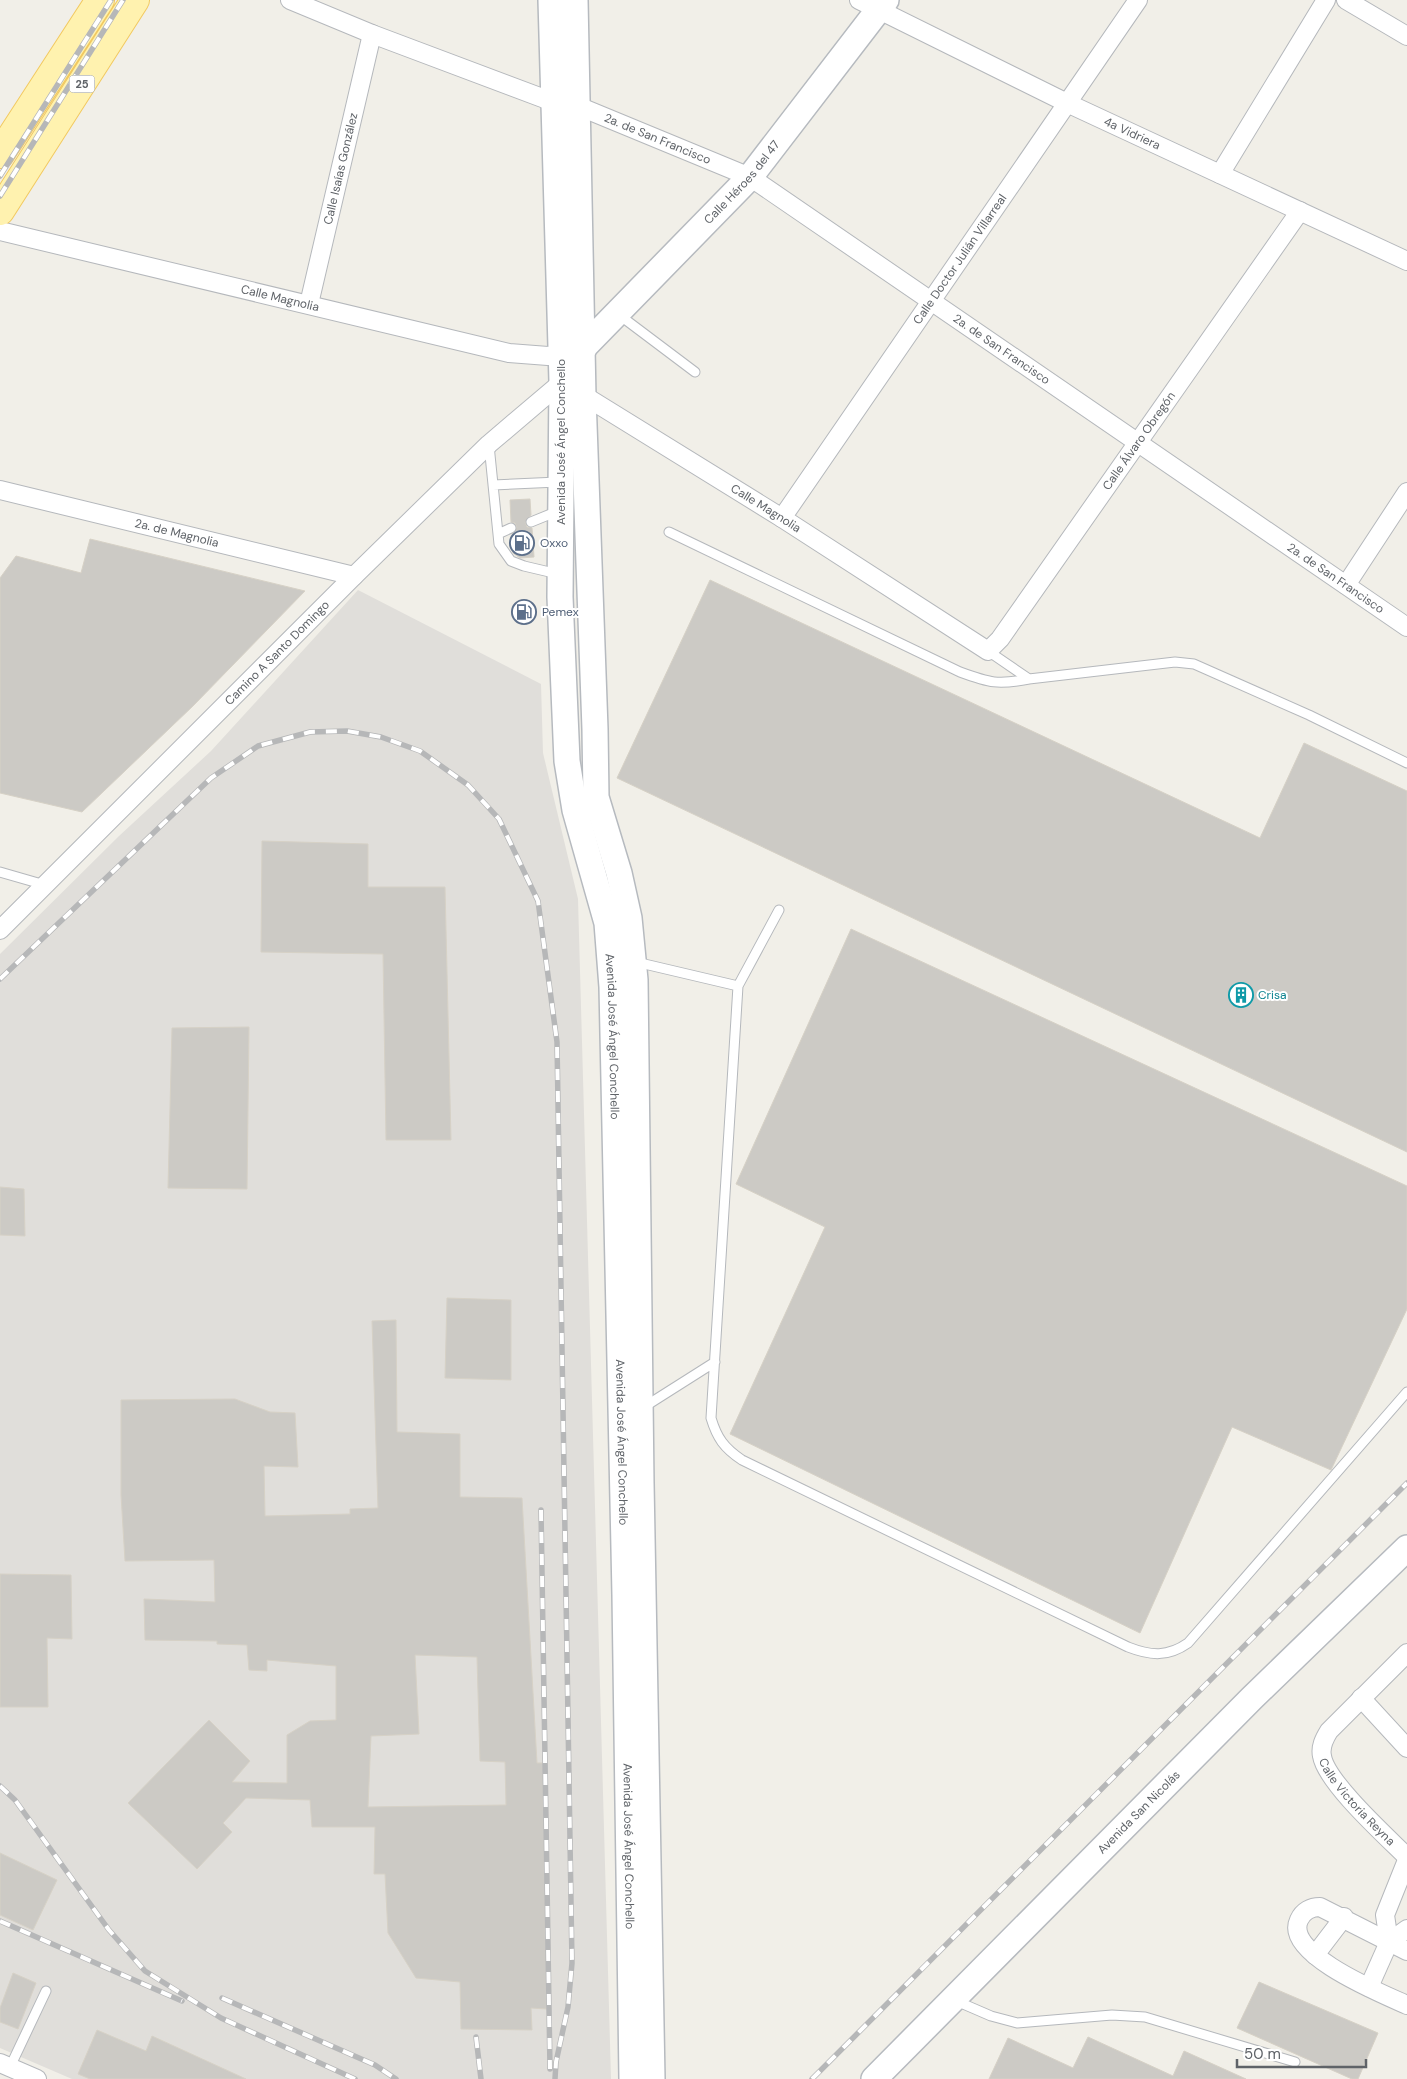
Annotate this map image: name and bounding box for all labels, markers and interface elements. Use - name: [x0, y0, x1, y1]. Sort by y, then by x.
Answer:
- road number: 25: [70, 76, 94, 92]
- street label: 2a. de San Francisco: [602, 110, 713, 168]
- street label: Calle Isaías González: [320, 111, 361, 226]
- street label: 4a Vidriera: [1101, 113, 1163, 153]
- street label: Calle Héroes del 47: [700, 137, 783, 227]
- street label: Calle Doctor Julián Villarreal: [909, 191, 1010, 327]
- street label: Calle Magnolia: [239, 281, 321, 315]
- street label: 2a. de San Francisco: [950, 310, 1053, 388]
- street label: Avenida José Ángel Conchello: [553, 359, 569, 525]
- street label: Calle Álvaro Obregón: [1099, 388, 1179, 493]
- street label: Calle Magnolia: [728, 480, 804, 536]
- street label: 2a. de Magnolia: [133, 515, 221, 551]
- fuel station icon: Oxxo: [509, 530, 535, 556]
- place label: Oxxo: [540, 535, 568, 551]
- street label: 2a. de San Francisco: [1284, 539, 1387, 617]
- street label: Camino A Santo Domingo: [221, 597, 333, 709]
- fuel station icon: Pemex: [511, 599, 537, 625]
- place label: Pemex: [542, 604, 579, 620]
- street label: Avenida José Ángel Conchello: [601, 953, 623, 1120]
- building icon: Crisa: [1228, 982, 1254, 1008]
- place label: Crisa: [1258, 987, 1286, 1003]
- street label: Avenida José Ángel Conchello: [612, 1359, 632, 1526]
- street label: Calle Victoria Reyna: [1315, 1756, 1399, 1849]
- street label: Avenida José Ángel Conchello: [619, 1763, 638, 1929]
- street label: Avenida San Nicolás: [1094, 1767, 1184, 1857]
- scale bar: [1237, 2036, 1366, 2068]
- text: 50 m: [1244, 2044, 1281, 2064]

